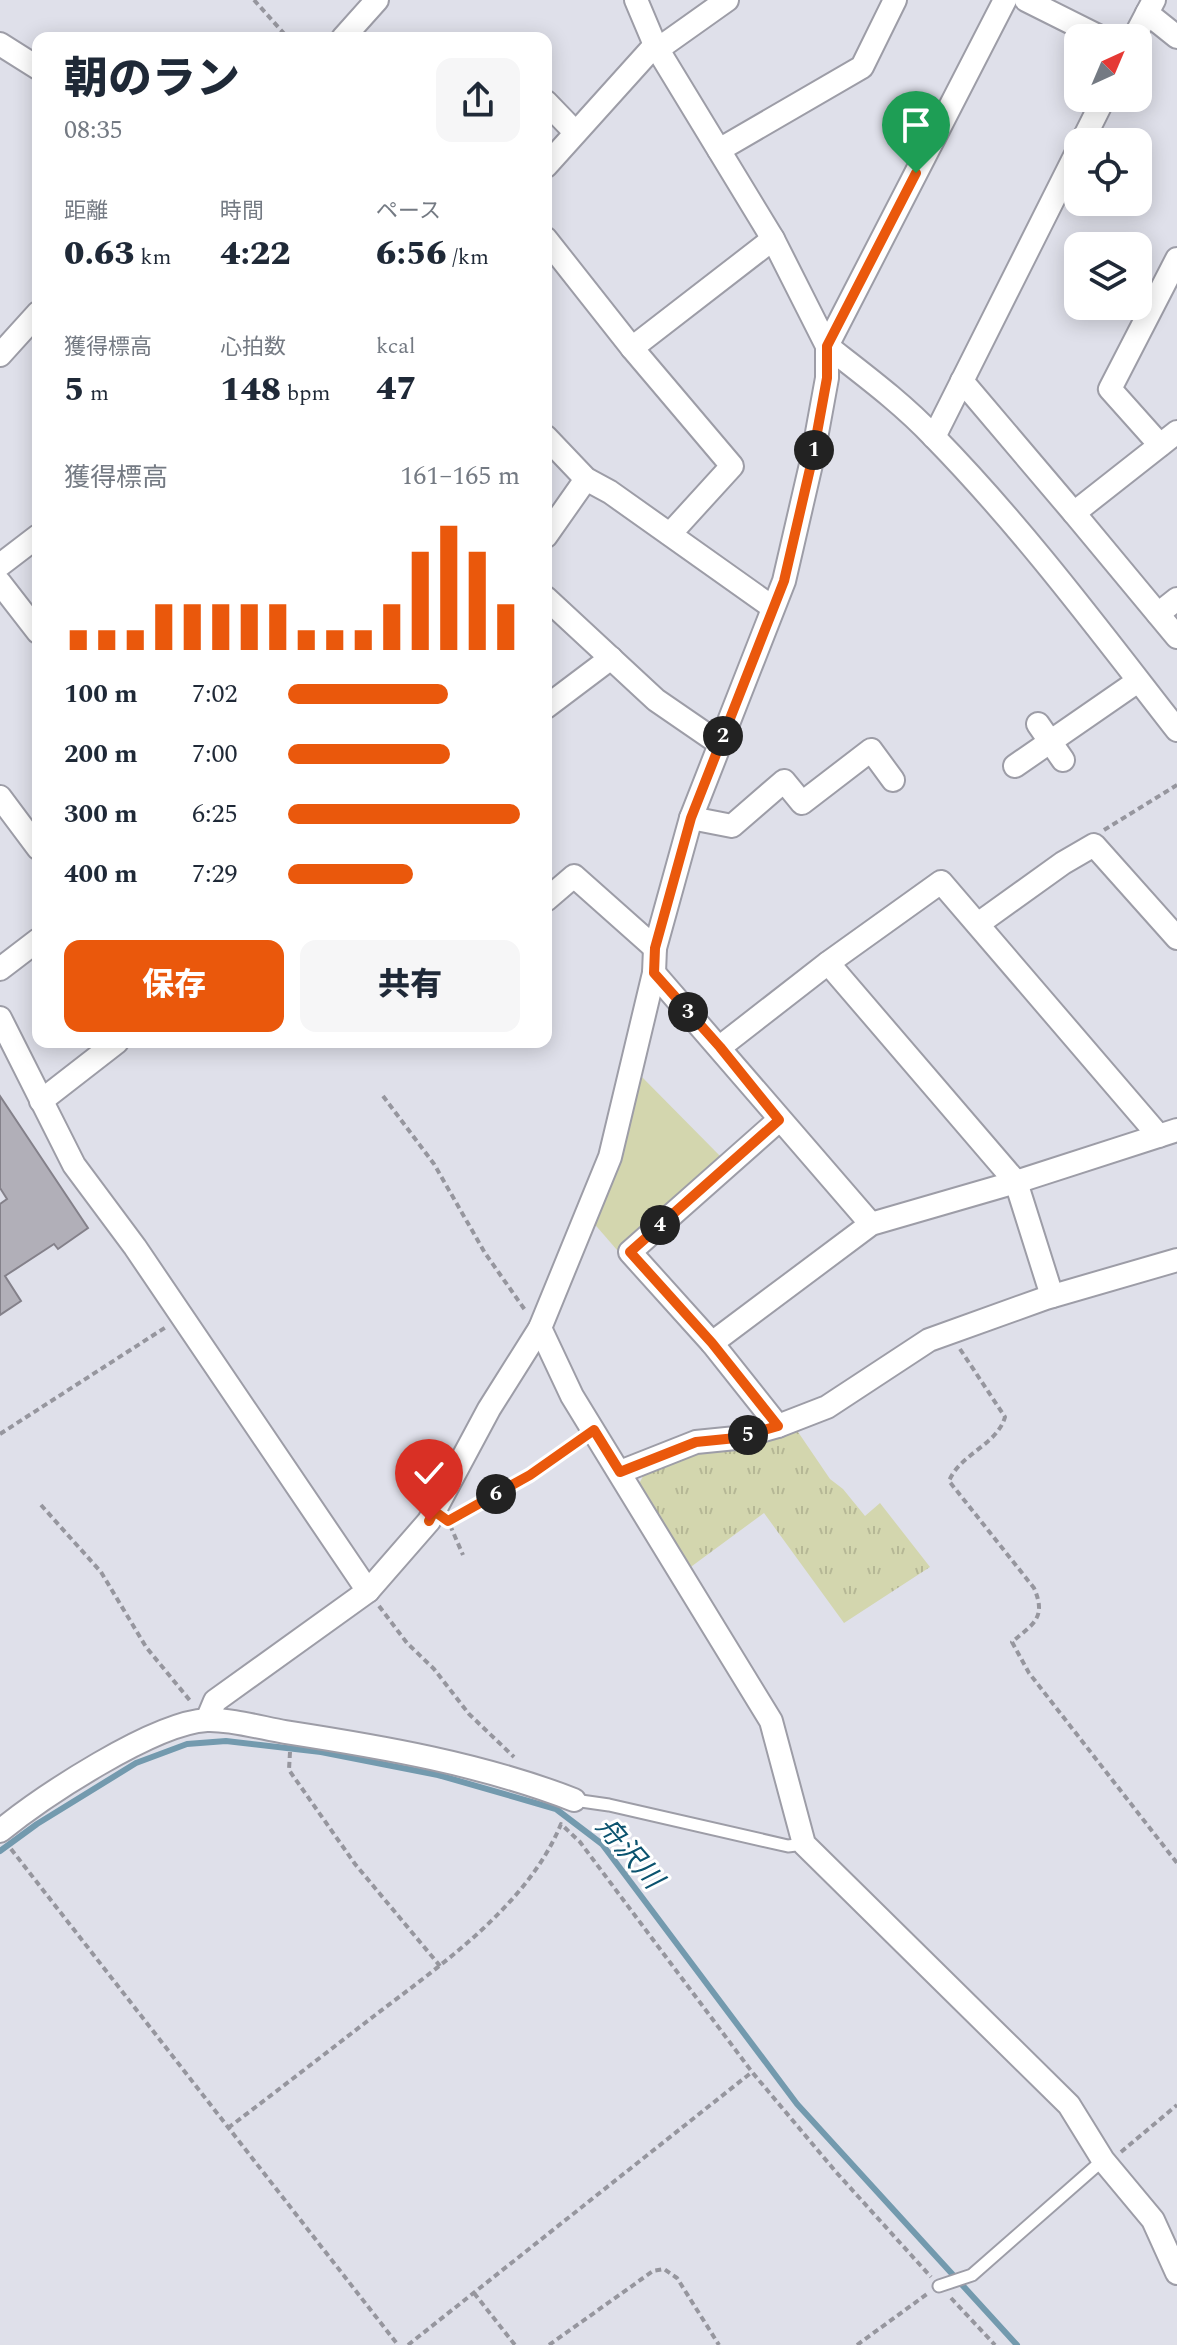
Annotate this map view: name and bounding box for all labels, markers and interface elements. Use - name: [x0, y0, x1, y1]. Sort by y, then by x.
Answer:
- north arrow: [1064, 24, 1152, 112]
- map controls: [1064, 24, 1152, 320]
- text: 朝のラン: [64, 46, 240, 113]
- button: share: [436, 58, 520, 142]
- pin: [882, 91, 950, 173]
- icon: arrive: [894, 103, 938, 147]
- text: 08:35: [64, 110, 123, 150]
- button: locate: [1064, 128, 1152, 216]
- text: 距離: [64, 195, 108, 228]
- text: 時間: [220, 195, 264, 228]
- text: ペース: [376, 195, 441, 228]
- text: 0.63: [64, 228, 135, 280]
- text: 4:22: [220, 228, 291, 280]
- text: 6:56: [376, 228, 447, 280]
- button: layers: [1064, 232, 1152, 320]
- text: km: [135, 241, 171, 274]
- text: /km: [447, 241, 489, 274]
- text: kcal: [376, 330, 416, 363]
- text: 獲得標高: [64, 331, 152, 364]
- text: 心拍数: [220, 331, 286, 364]
- text: 47: [376, 363, 417, 415]
- text: 5: [64, 364, 84, 416]
- text: 148: [220, 364, 281, 416]
- text: m: [84, 377, 109, 410]
- text: bpm: [281, 377, 330, 410]
- pin: 1: [794, 430, 834, 470]
- text: 1: [808, 433, 820, 466]
- text: 161–165 m: [400, 456, 520, 496]
- text: 獲得標高: [64, 458, 168, 498]
- text: 100 m: [64, 674, 138, 714]
- text: 7:02: [192, 674, 238, 714]
- pin: 2: [703, 716, 743, 756]
- text: 2: [717, 719, 729, 752]
- text: 200 m: [64, 734, 138, 774]
- text: 7:00: [192, 734, 238, 774]
- text: 300 m: [64, 794, 138, 834]
- text: 6:25: [192, 794, 238, 834]
- text: 400 m: [64, 854, 138, 894]
- text: 7:29: [192, 854, 238, 894]
- button: 保存: [64, 940, 284, 1032]
- button: 共有: [300, 940, 520, 1032]
- pin: 3: [668, 992, 708, 1032]
- text: 3: [682, 995, 694, 1028]
- pin: 4: [640, 1205, 680, 1245]
- text: 4: [654, 1208, 666, 1241]
- pin: 5: [728, 1415, 768, 1455]
- text: 5: [742, 1418, 754, 1451]
- pin: [395, 1439, 463, 1521]
- icon: check: [407, 1451, 451, 1495]
- pin: 6: [476, 1474, 516, 1514]
- text: 6: [490, 1477, 502, 1510]
- water label: 舟沢川: [585, 1807, 675, 1901]

